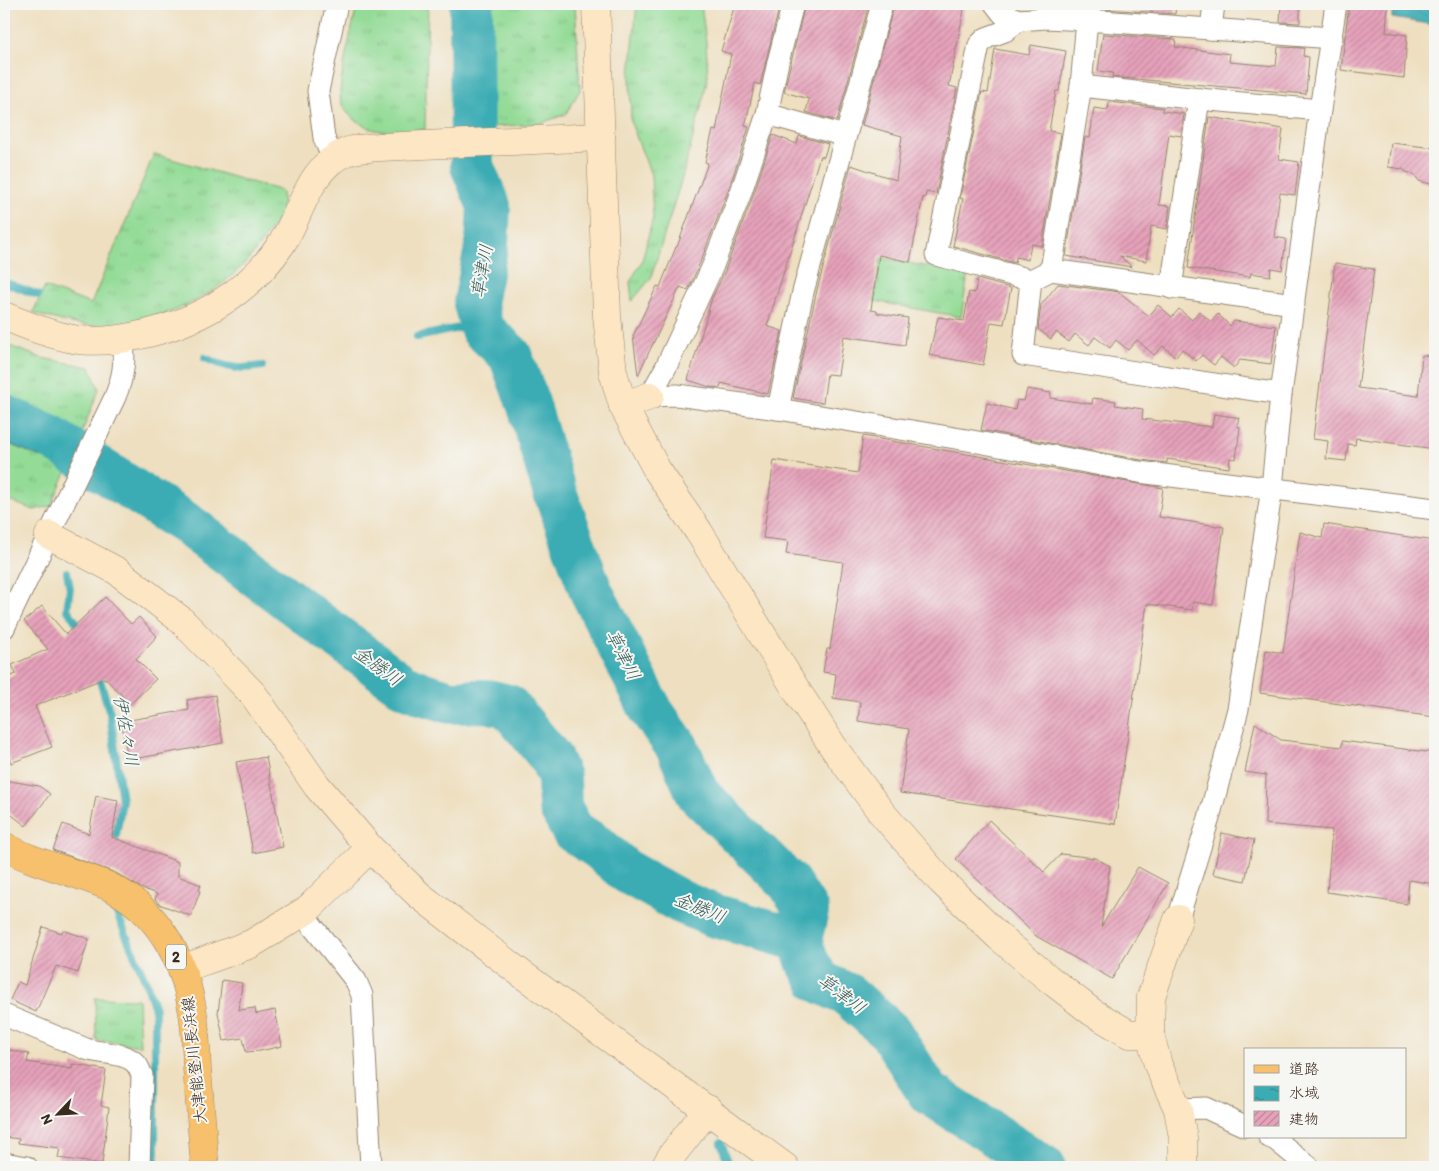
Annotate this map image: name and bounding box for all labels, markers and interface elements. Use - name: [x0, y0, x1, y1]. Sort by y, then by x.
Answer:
- water label: 草津川: [466, 243, 498, 299]
- water label: 草津川: [601, 626, 645, 684]
- water label: 金勝川: [350, 641, 406, 691]
- water label: 伊佐々川: [109, 694, 143, 768]
- water label: 金勝川: [671, 888, 729, 928]
- road number: 2: [166, 944, 186, 970]
- water label: 草津川: [814, 969, 870, 1019]
- street label: 大津能登川長浜線: [178, 995, 210, 1125]
- legend: [1244, 1048, 1406, 1138]
- text: 道路: [1289, 1060, 1319, 1078]
- text: 水域: [1289, 1084, 1319, 1102]
- north arrow: [32, 1088, 82, 1138]
- text: 建物: [1289, 1110, 1319, 1128]
- text: N: [37, 1111, 56, 1127]

